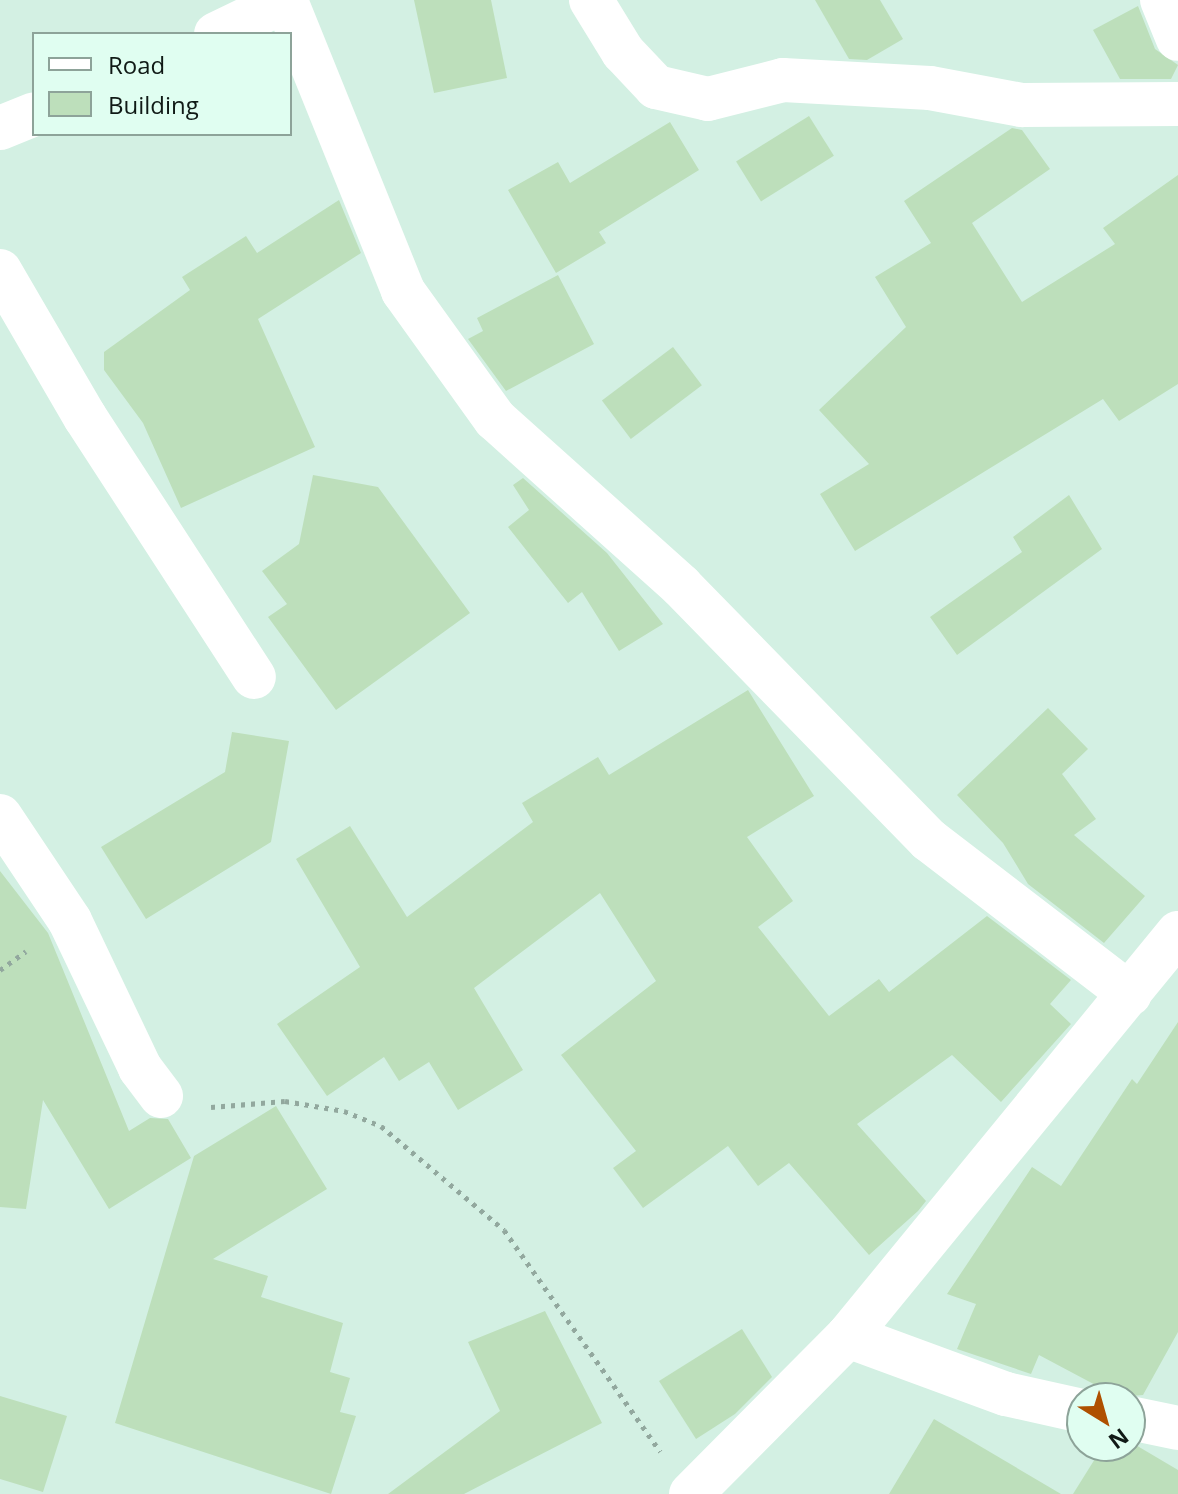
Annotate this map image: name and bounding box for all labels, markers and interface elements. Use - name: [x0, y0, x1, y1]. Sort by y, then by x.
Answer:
- legend: [32, 32, 292, 136]
- text: Road: [108, 48, 165, 81]
- text: Building: [108, 88, 199, 121]
- north arrow: [1066, 1382, 1146, 1462]
- text: N: [1103, 1422, 1135, 1457]

